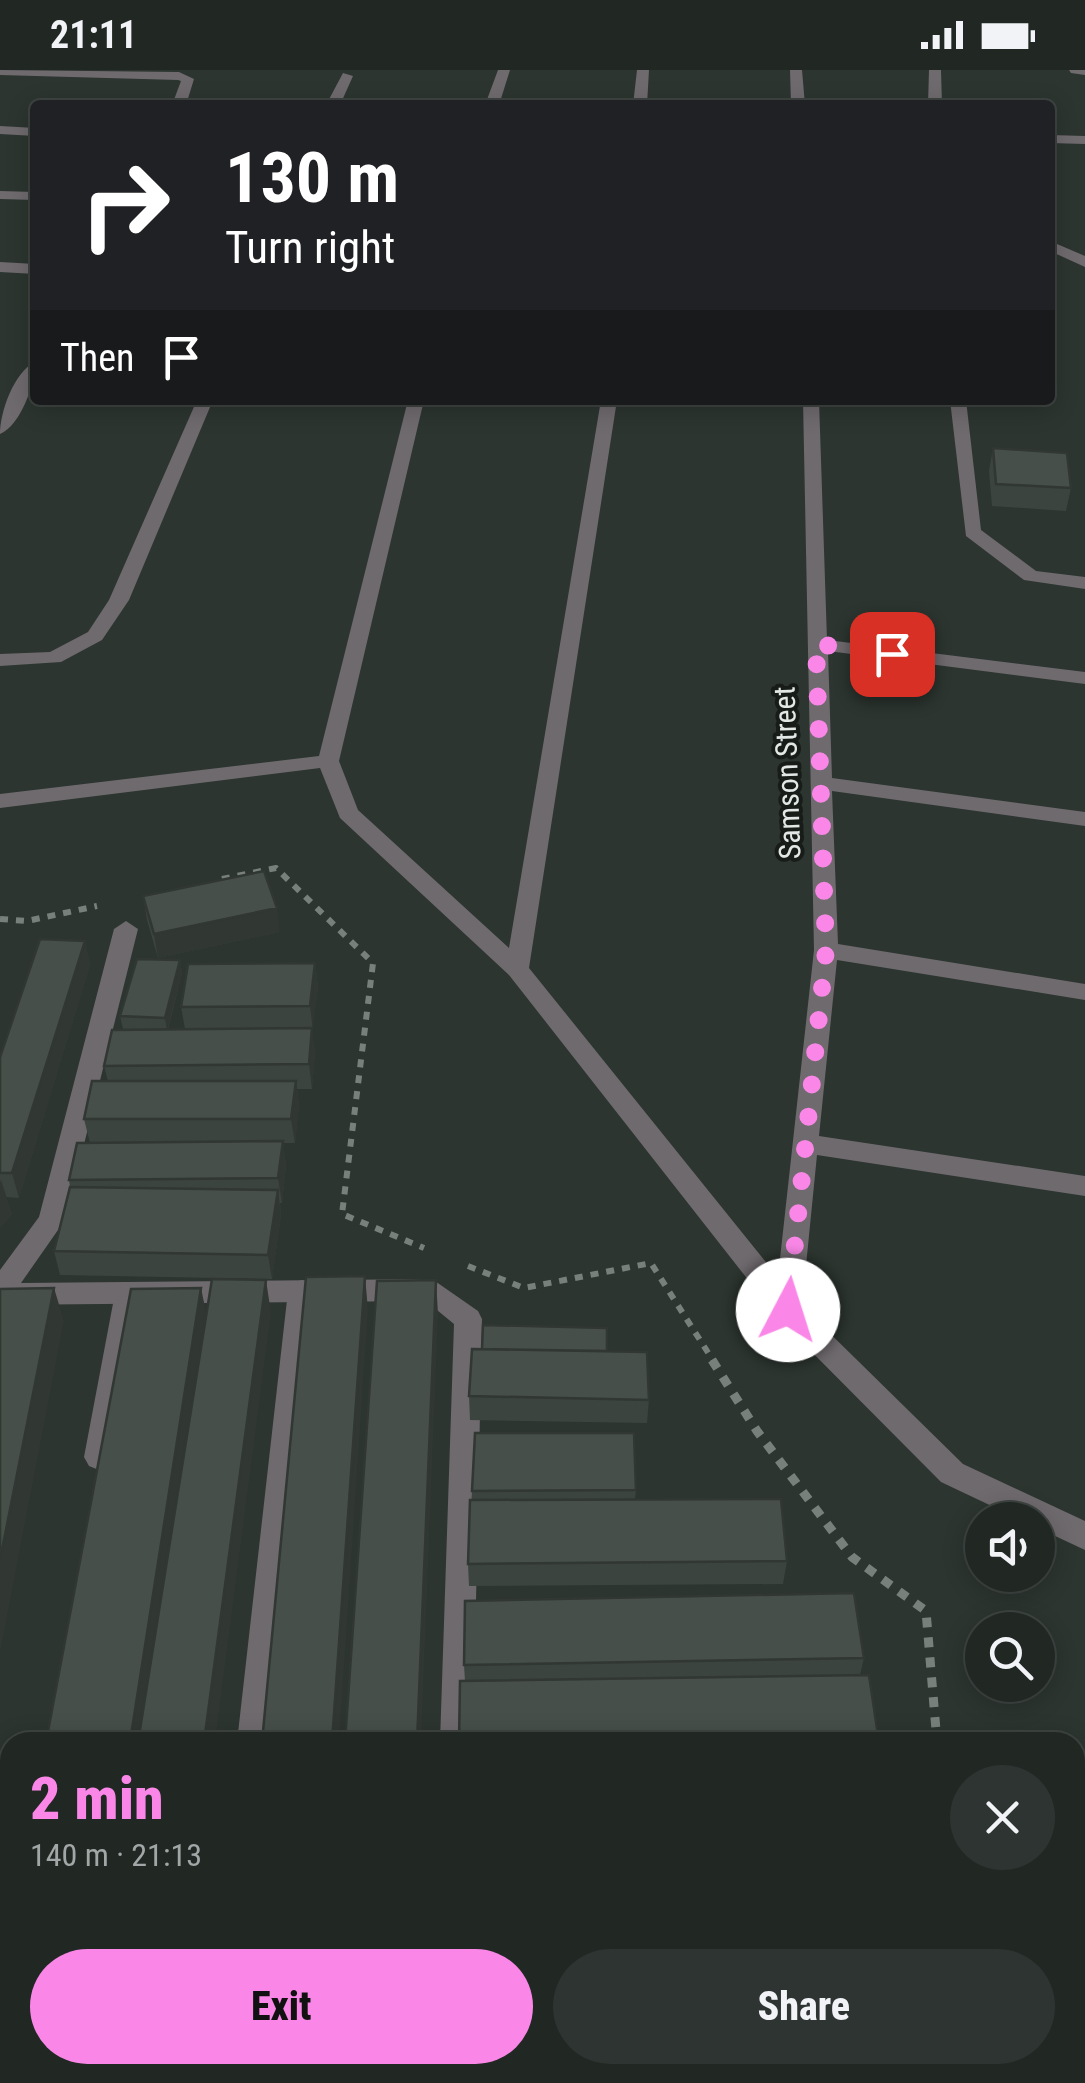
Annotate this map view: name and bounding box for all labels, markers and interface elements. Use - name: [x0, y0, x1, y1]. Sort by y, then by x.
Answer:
- text: 21:11: [50, 13, 137, 57]
- text: 130 m: [225, 137, 399, 219]
- icon: right: [60, 140, 190, 270]
- text: Turn right: [225, 221, 395, 274]
- icon: arrive: [154, 330, 209, 385]
- text: Then: [60, 336, 134, 380]
- pin: [850, 612, 935, 697]
- icon: arrive: [865, 627, 920, 682]
- street label: Samson Street: [766, 686, 808, 860]
- position arrow: [736, 1258, 840, 1362]
- map controls: [965, 1502, 1055, 1702]
- button: sound: [965, 1502, 1055, 1592]
- button: search: [965, 1612, 1055, 1702]
- text: 2 min: [30, 1763, 164, 1834]
- button: close: [950, 1765, 1055, 1870]
- text: 140 m · 21:13: [30, 1836, 202, 1874]
- button: Exit: [30, 1949, 533, 2064]
- button: Share: [553, 1949, 1055, 2064]

